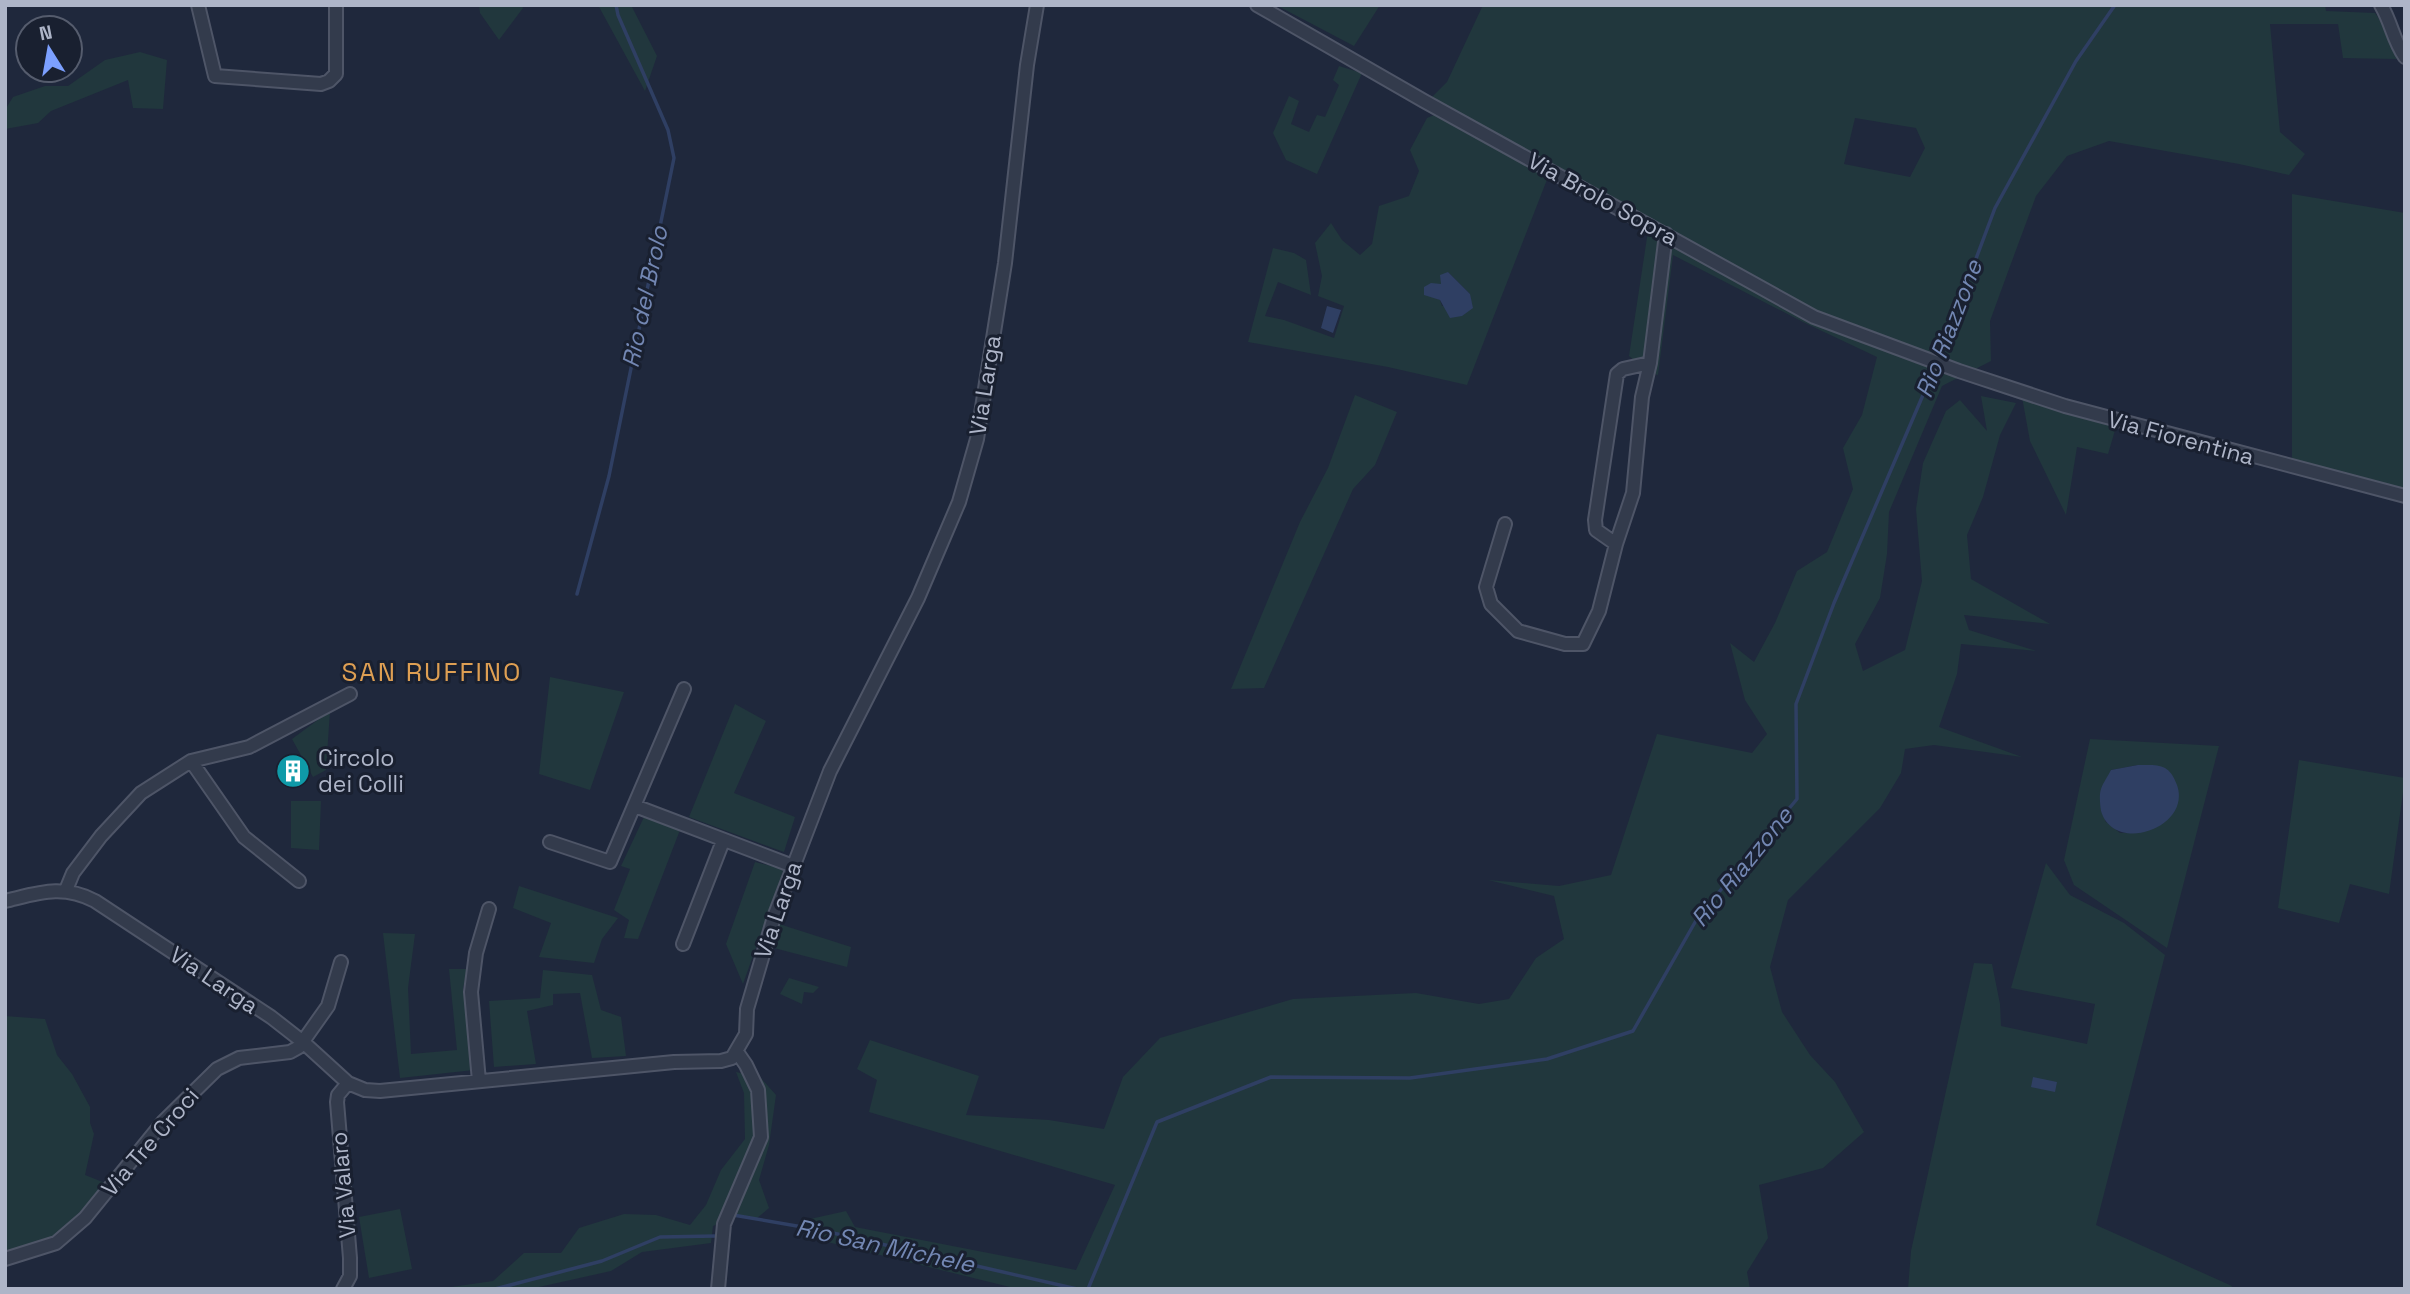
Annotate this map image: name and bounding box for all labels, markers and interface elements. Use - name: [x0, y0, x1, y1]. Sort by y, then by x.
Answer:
- north arrow: [14, 14, 84, 84]
- text: N: [37, 19, 54, 46]
- street label: Via Brolo Sopra: [1523, 145, 1683, 253]
- water label: Rio del Brolo: [614, 222, 675, 370]
- water label: Rio Riazzone: [1908, 255, 1989, 402]
- street label: Via Larga: [962, 333, 1008, 437]
- street label: Via Fiorentina: [2104, 404, 2258, 472]
- district label: SAN RUFFINO: [342, 655, 523, 689]
- place label: Circolo dei Colli: [318, 743, 404, 799]
- building icon: Circolo dei Colli: [274, 752, 312, 790]
- water label: Rio Riazzone: [1684, 800, 1800, 933]
- street label: Via Larga: [747, 857, 809, 963]
- street label: Via Larga: [164, 939, 264, 1021]
- street label: Via Tre Croci: [95, 1081, 205, 1203]
- street label: Via Valaro: [323, 1131, 363, 1239]
- water label: Rio San Michele: [793, 1211, 978, 1280]

